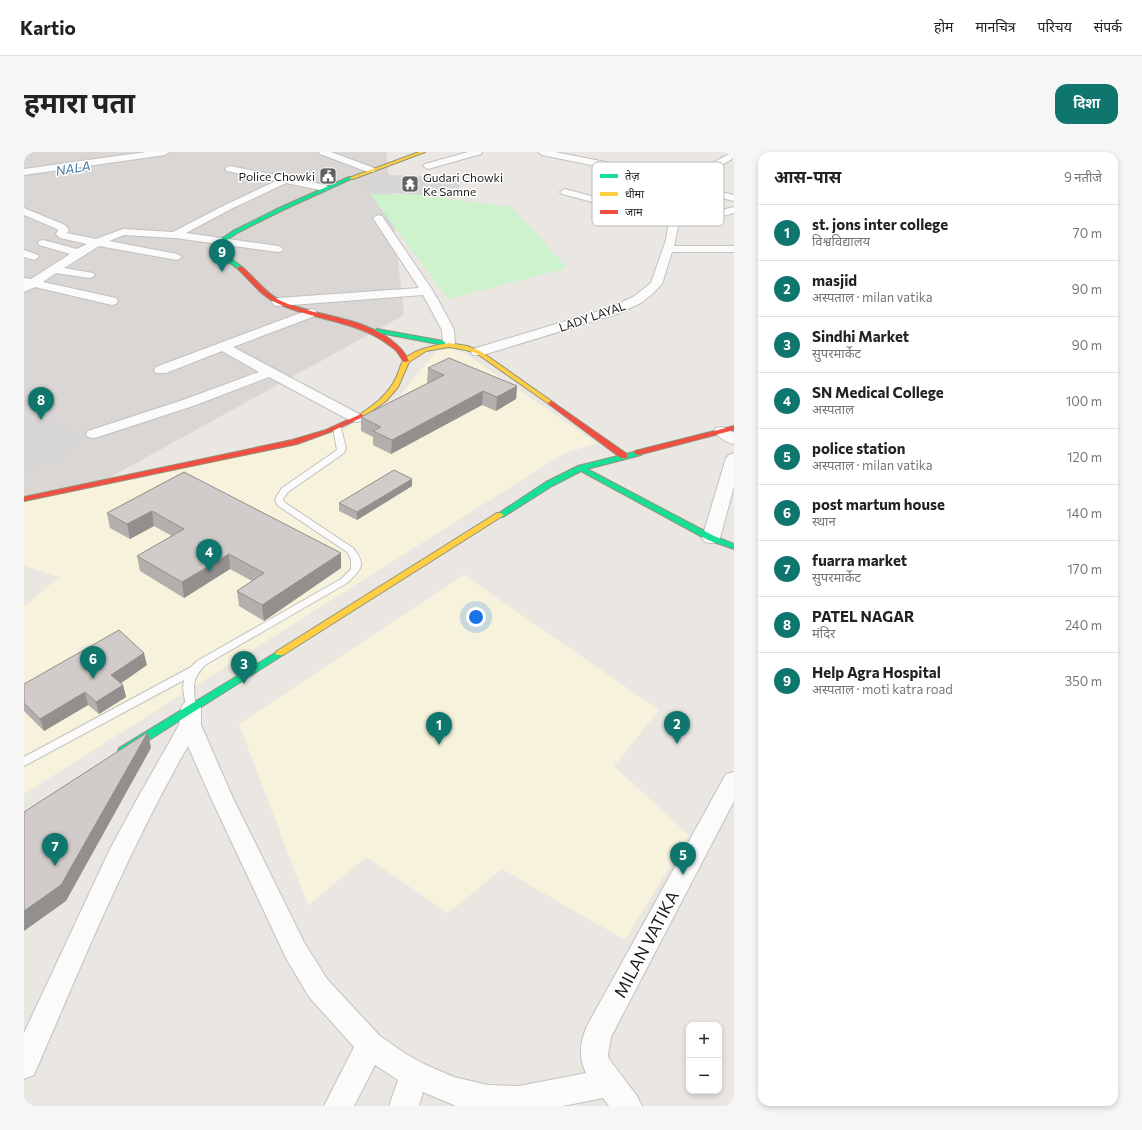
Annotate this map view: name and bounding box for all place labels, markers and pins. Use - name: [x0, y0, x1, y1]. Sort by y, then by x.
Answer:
- public building icon: Police Chowki: [318, 166, 338, 186]
- place label: Police Chowki: [239, 169, 315, 183]
- place label: Gudari Chowki Ke Samne: [423, 170, 503, 198]
- temple icon: Gudari Chowki Ke Samne: [400, 174, 420, 194]
- pin: 9: [209, 239, 235, 272]
- pin: 8: [28, 387, 54, 420]
- pin: 4: [196, 539, 222, 572]
- pin: 6: [80, 646, 106, 679]
- pin: 3: [231, 651, 257, 684]
- pin: 2: [664, 711, 690, 744]
- pin: 1: [426, 712, 452, 745]
- pin: 7: [42, 833, 68, 866]
- pin: 5: [670, 842, 696, 875]

